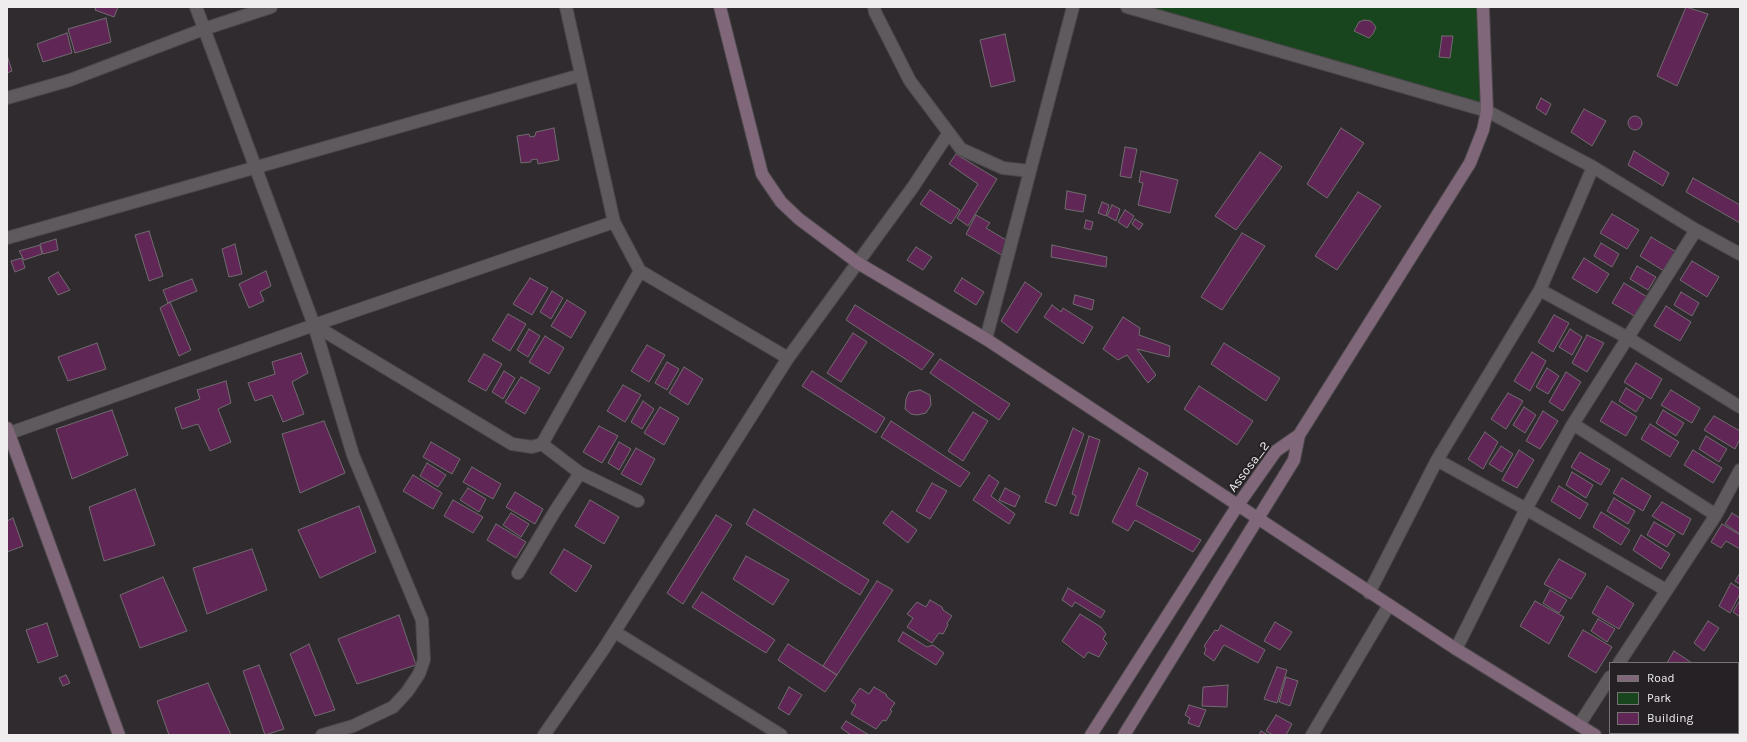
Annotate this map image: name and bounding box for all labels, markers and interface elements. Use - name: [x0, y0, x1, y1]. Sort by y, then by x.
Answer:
- street label: Assosa_2: [1225, 439, 1273, 495]
- legend: [1609, 662, 1739, 734]
- text: Road: [1647, 671, 1675, 685]
- text: Park: [1647, 691, 1671, 705]
- text: Building: [1647, 711, 1693, 725]

